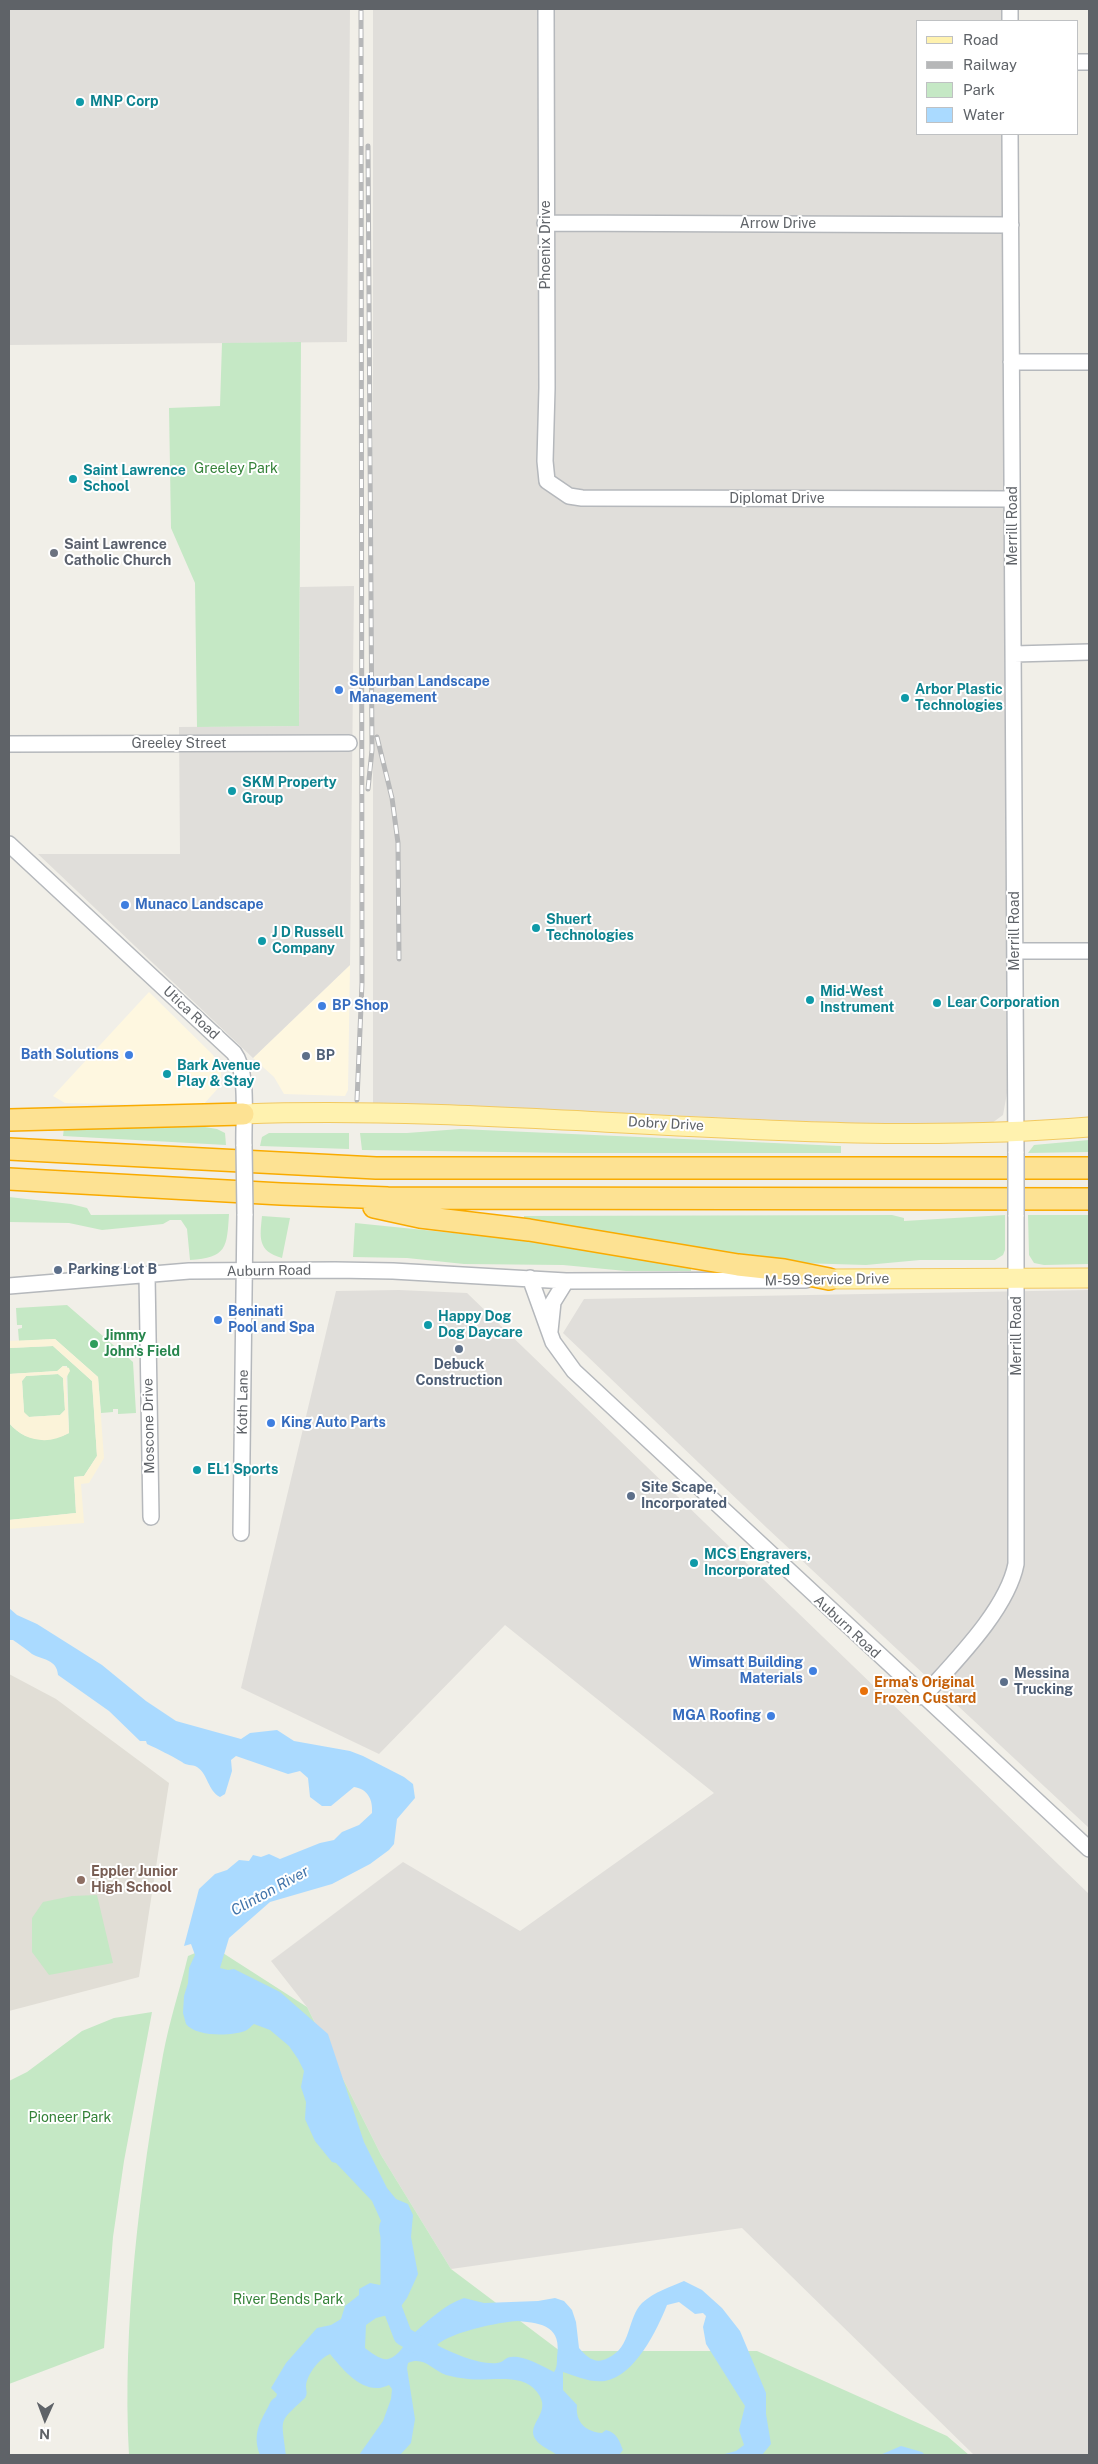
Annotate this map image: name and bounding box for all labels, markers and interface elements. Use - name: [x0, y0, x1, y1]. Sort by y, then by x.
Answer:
- legend: [916, 20, 1078, 135]
- text: Road: [963, 31, 999, 48]
- text: Railway: [963, 56, 1017, 73]
- text: Park: [963, 81, 995, 98]
- place label: MNP Corp: [90, 94, 158, 110]
- marker: MNP Corp: [74, 96, 86, 108]
- text: Water: [963, 106, 1005, 123]
- street label: Phoenix Drive: [538, 200, 554, 290]
- street label: Arrow Drive: [740, 216, 816, 232]
- park label: Greeley Park: [194, 461, 278, 477]
- place label: Saint Lawrence School: [83, 463, 186, 496]
- marker: Saint Lawrence School: [67, 473, 79, 485]
- street label: Merrill Road: [1005, 486, 1021, 566]
- street label: Diplomat Drive: [729, 491, 825, 507]
- place label: Saint Lawrence Catholic Church: [64, 537, 171, 570]
- marker: Saint Lawrence Catholic Church: [48, 547, 60, 559]
- place label: Suburban Landscape Management: [349, 674, 490, 706]
- place label: Arbor Plastic Technologies: [915, 682, 1003, 714]
- marker: Suburban Landscape Management: [333, 684, 345, 696]
- marker: Arbor Plastic Technologies: [899, 692, 911, 704]
- street label: Greeley Street: [132, 736, 226, 752]
- place label: SKM Property Group: [242, 775, 337, 808]
- marker: SKM Property Group: [226, 785, 238, 797]
- street label: Merrill Road: [1007, 891, 1023, 971]
- place label: Munaco Landscape: [135, 897, 263, 913]
- marker: Munaco Landscape: [119, 899, 131, 911]
- place label: Shuert Technologies: [546, 912, 634, 944]
- marker: Shuert Technologies: [530, 922, 542, 934]
- place label: J D Russell Company: [272, 925, 344, 958]
- marker: J D Russell Company: [256, 935, 268, 947]
- street label: Utica Road: [159, 983, 223, 1043]
- place label: Mid-West Instrument: [820, 984, 894, 1016]
- marker: Mid-West Instrument: [804, 994, 816, 1006]
- place label: Lear Corporation: [947, 995, 1060, 1011]
- marker: Lear Corporation: [931, 997, 943, 1009]
- place label: BP Shop: [332, 998, 389, 1014]
- marker: BP Shop: [316, 1000, 328, 1012]
- place label: Bath Solutions: [21, 1047, 119, 1063]
- place label: BP: [316, 1048, 335, 1064]
- marker: Bath Solutions: [123, 1049, 135, 1061]
- marker: BP: [300, 1050, 312, 1062]
- place label: Bark Avenue Play & Stay: [177, 1058, 261, 1090]
- marker: Bark Avenue Play & Stay: [161, 1068, 173, 1080]
- street label: Dobry Drive: [628, 1114, 704, 1134]
- place label: Parking Lot B: [68, 1262, 157, 1278]
- street label: Auburn Road: [227, 1262, 311, 1280]
- marker: Parking Lot B: [52, 1264, 64, 1276]
- street label: M-59 Service Drive: [765, 1271, 889, 1289]
- street label: Merrill Road: [1009, 1296, 1025, 1376]
- place label: Beninati Pool and Spa: [228, 1304, 315, 1336]
- place label: Happy Dog Dog Daycare: [438, 1309, 523, 1341]
- marker: Beninati Pool and Spa: [212, 1314, 224, 1326]
- marker: Happy Dog Dog Daycare: [422, 1319, 434, 1331]
- place label: Jimmy John's Field: [104, 1328, 180, 1360]
- marker: Jimmy John's Field: [88, 1338, 100, 1350]
- marker: Debuck Construction: [453, 1343, 465, 1355]
- place label: Debuck Construction: [416, 1357, 502, 1390]
- street label: Koth Lane: [234, 1369, 252, 1435]
- street label: Moscone Drive: [140, 1378, 158, 1474]
- place label: King Auto Parts: [281, 1415, 386, 1431]
- marker: King Auto Parts: [265, 1417, 277, 1429]
- place label: EL1 Sports: [207, 1462, 278, 1478]
- marker: EL1 Sports: [191, 1464, 203, 1476]
- place label: Site Scape, Incorporated: [641, 1480, 727, 1512]
- marker: Site Scape, Incorporated: [625, 1490, 637, 1502]
- place label: MCS Engravers, Incorporated: [704, 1547, 811, 1580]
- marker: MCS Engravers, Incorporated: [688, 1557, 700, 1569]
- street label: Auburn Road: [810, 1592, 884, 1662]
- place label: Wimsatt Building Materials: [688, 1655, 803, 1688]
- marker: Wimsatt Building Materials: [807, 1665, 819, 1677]
- place label: Messina Trucking: [1014, 1666, 1073, 1698]
- place label: Erma's Original Frozen Custard: [874, 1675, 976, 1708]
- marker: Messina Trucking: [998, 1676, 1010, 1688]
- marker: Erma's Original Frozen Custard: [858, 1685, 870, 1697]
- place label: MGA Roofing: [672, 1708, 761, 1724]
- marker: MGA Roofing: [765, 1710, 777, 1722]
- water label: Clinton River: [228, 1862, 312, 1920]
- place label: Eppler Junior High School: [91, 1864, 178, 1896]
- marker: Eppler Junior High School: [75, 1874, 87, 1886]
- park label: Pioneer Park: [29, 2110, 111, 2126]
- park label: River Bends Park: [233, 2292, 343, 2308]
- north arrow: [20, 2394, 70, 2444]
- text: N: [39, 2426, 50, 2442]

